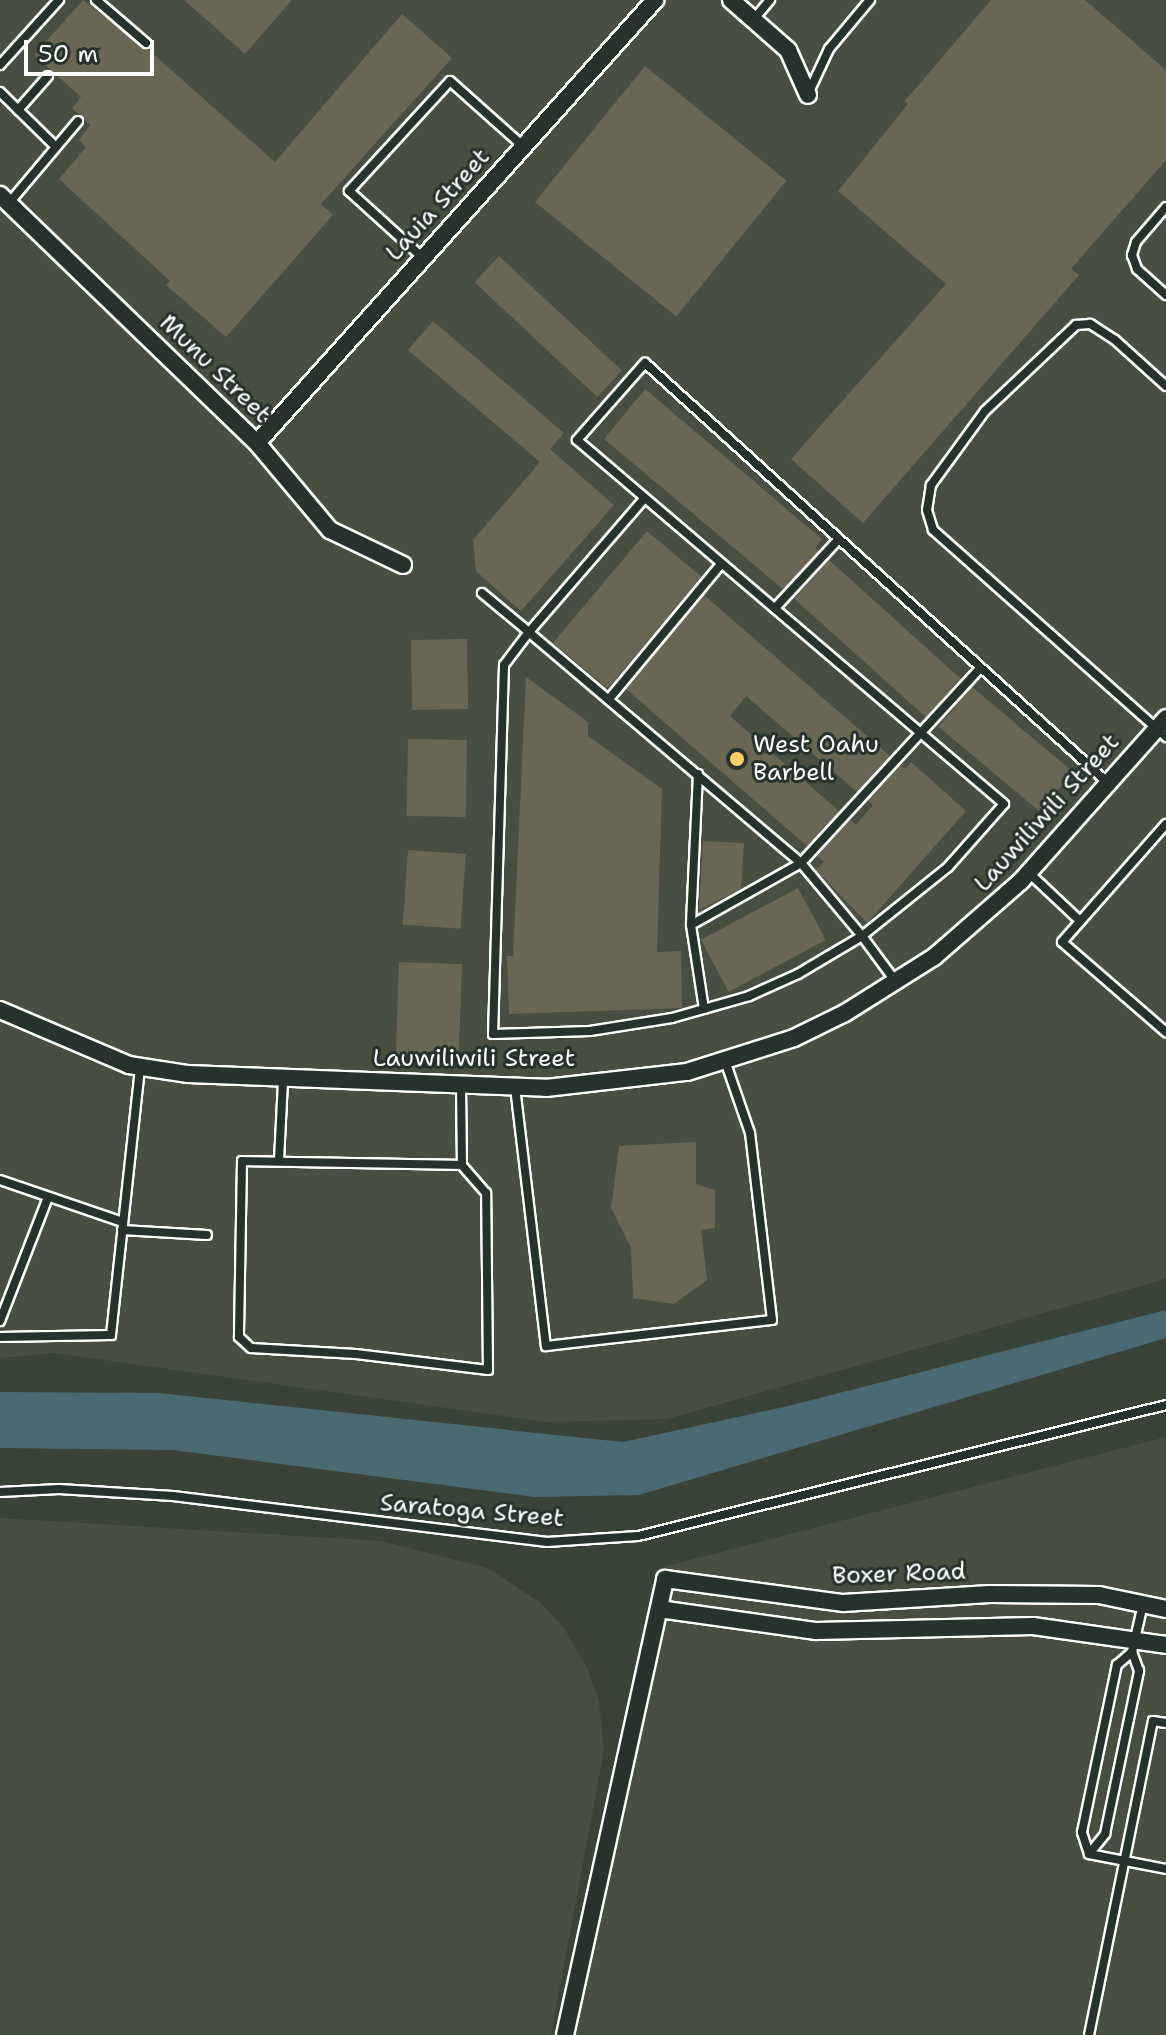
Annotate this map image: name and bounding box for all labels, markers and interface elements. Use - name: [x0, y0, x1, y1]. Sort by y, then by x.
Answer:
- scale bar: [28, 24, 158, 74]
- text: 50 m: [38, 38, 98, 70]
- street label: Lauia Street: [380, 143, 496, 267]
- street label: Munu Street: [153, 309, 277, 429]
- street label: Lauwiliwili Street: [969, 728, 1125, 898]
- place label: West Oahu Barbell: [753, 731, 879, 787]
- marker: West Oahu Barbell: [728, 750, 746, 768]
- street label: Lauwiliwili Street: [373, 1045, 575, 1073]
- street label: Saratoga Street: [379, 1489, 565, 1533]
- street label: Boxer Road: [832, 1557, 966, 1591]

